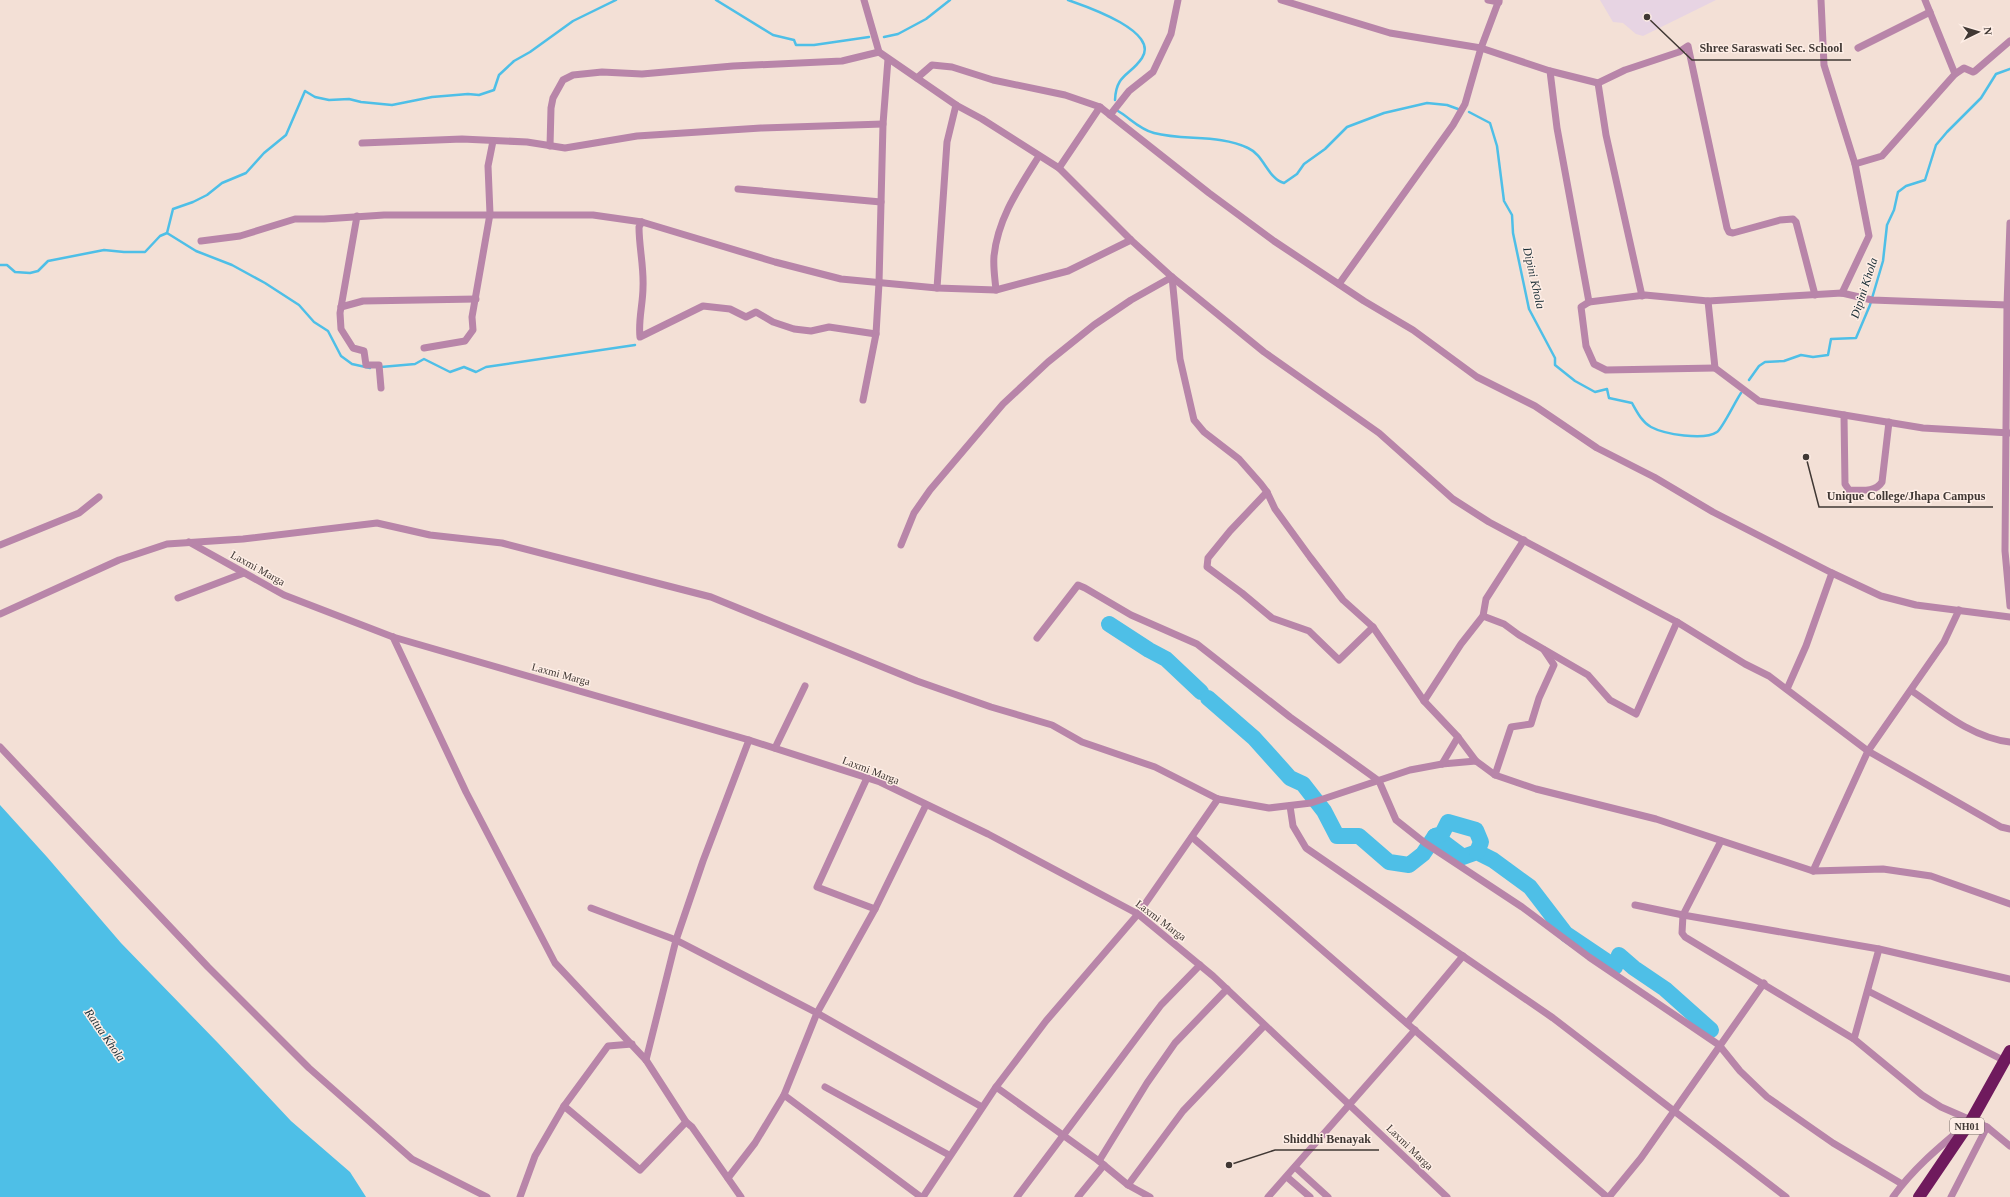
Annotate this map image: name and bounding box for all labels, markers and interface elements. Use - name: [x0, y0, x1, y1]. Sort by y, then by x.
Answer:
- north arrow: [1958, 12, 1998, 52]
- text: N: [1982, 27, 1994, 36]
- callout: Shree Saraswati Sec. School: [1692, 36, 1851, 60]
- text: Shree Saraswati Sec. School: [1699, 41, 1843, 55]
- water label: Dipini Khola: [1520, 245, 1548, 310]
- water label: Dipini Khola: [1847, 256, 1880, 321]
- callout: Unique College/Jhapa Campus: [1819, 483, 1993, 507]
- text: Unique College/Jhapa Campus: [1827, 489, 1986, 503]
- street label: Laxmi Marga: [229, 548, 287, 588]
- street label: Laxmi Marga: [530, 660, 592, 688]
- street label: Laxmi Marga: [841, 754, 901, 786]
- street label: Laxmi Marga: [1133, 897, 1189, 943]
- water label: Ratua Khola: [81, 1005, 128, 1064]
- road number: NH01: [1950, 1118, 1984, 1134]
- street label: Laxmi Marga: [1384, 1122, 1436, 1172]
- callout: Shiddhi Benayak: [1275, 1126, 1379, 1150]
- text: Shiddhi Benayak: [1283, 1132, 1371, 1146]

